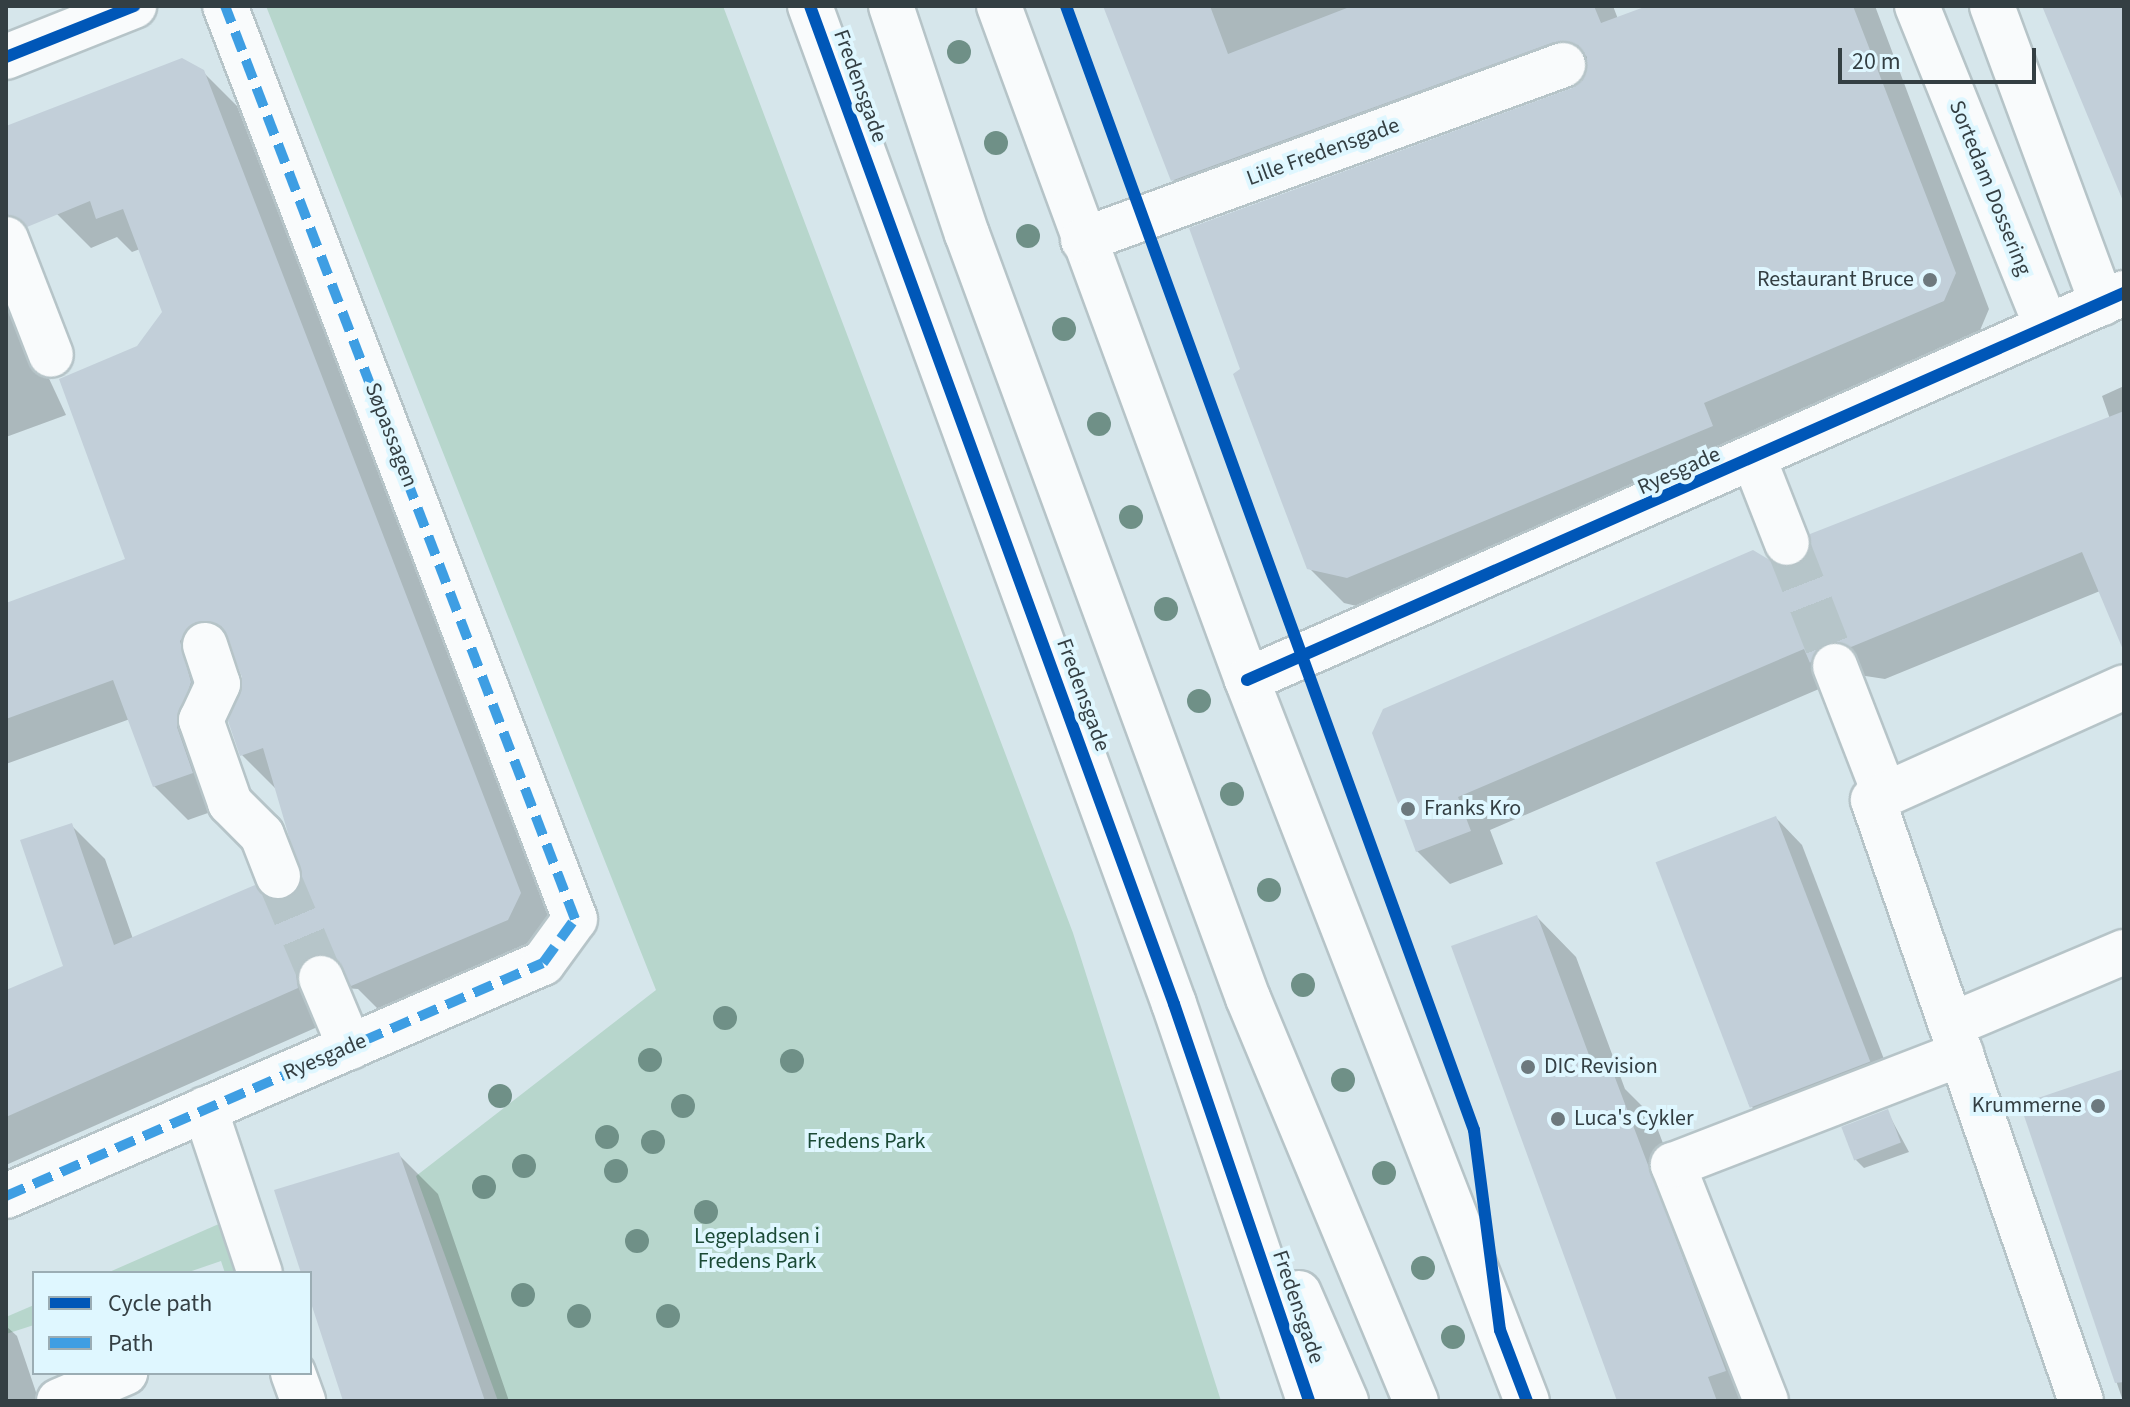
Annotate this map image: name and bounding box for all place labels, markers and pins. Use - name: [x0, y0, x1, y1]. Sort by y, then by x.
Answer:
- place label: Restaurant Bruce: [1757, 267, 1914, 293]
- marker: Restaurant Bruce: [1921, 271, 1939, 289]
- place label: Franks Kro: [1424, 796, 1521, 822]
- marker: Franks Kro: [1399, 800, 1417, 818]
- place label: DIC Revision: [1544, 1054, 1658, 1080]
- marker: DIC Revision: [1519, 1058, 1537, 1076]
- place label: Krummerne: [1972, 1093, 2082, 1119]
- marker: Krummerne: [2089, 1097, 2107, 1115]
- place label: Luca's Cykler: [1574, 1106, 1694, 1132]
- marker: Luca's Cykler: [1549, 1110, 1567, 1128]

